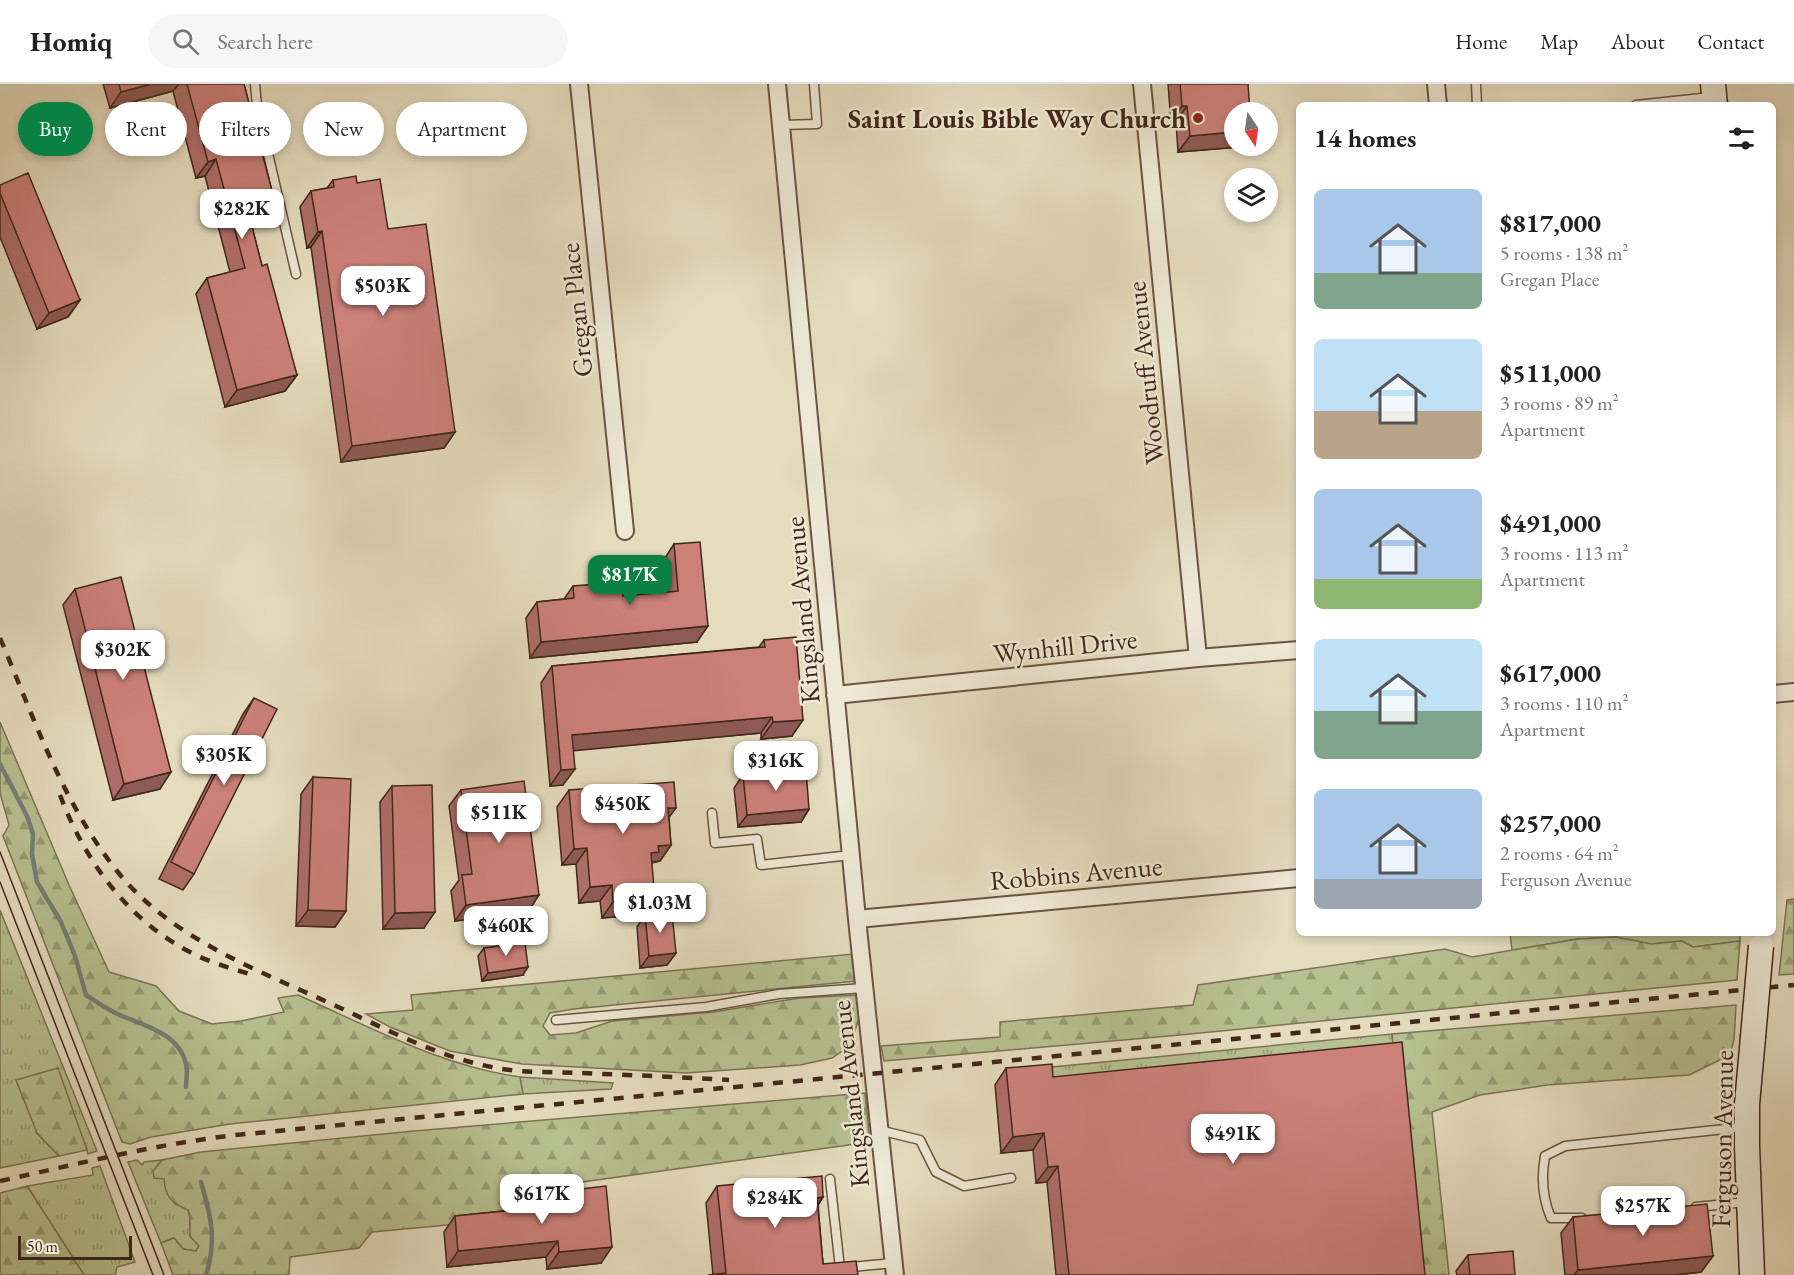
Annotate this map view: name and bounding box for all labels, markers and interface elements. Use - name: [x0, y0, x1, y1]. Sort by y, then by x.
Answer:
- search box: [148, 14, 568, 68]
- text: Homiq: [30, 23, 112, 59]
- icon: search: [169, 25, 202, 58]
- text: Search here: [217, 27, 313, 56]
- text: Home: [1455, 28, 1507, 55]
- text: Map: [1540, 28, 1578, 55]
- text: About: [1611, 28, 1664, 55]
- text: Contact: [1697, 28, 1764, 55]
- place label: Saint Louis Bible Way Church: [848, 101, 1186, 136]
- chip: Buy: [18, 102, 93, 156]
- chip: Rent: [105, 102, 187, 156]
- chip: Filters: [199, 102, 291, 156]
- chip: New: [303, 102, 384, 156]
- chip: Apartment: [396, 102, 527, 156]
- north arrow: [1224, 102, 1278, 156]
- map controls: [1224, 102, 1278, 222]
- marker: Saint Louis Bible Way Church: [1191, 111, 1205, 125]
- text: 14 homes: [1314, 121, 1416, 155]
- icon: filters: [1725, 122, 1758, 155]
- button: layers: [1224, 168, 1278, 222]
- pin: $282K: [200, 189, 284, 240]
- text: $282K: [214, 195, 270, 221]
- text: $817,000: [1500, 206, 1601, 240]
- icon: home: [1362, 213, 1434, 285]
- text: 5 rooms · 138 m²: [1500, 240, 1628, 266]
- street label: Gregan Place: [552, 241, 600, 379]
- pin: $503K: [341, 266, 425, 317]
- text: Gregan Place: [1500, 266, 1600, 292]
- text: $503K: [355, 272, 411, 298]
- street label: Woodruff Avenue: [1118, 280, 1172, 466]
- text: $511,000: [1500, 356, 1601, 390]
- icon: home: [1362, 363, 1434, 435]
- text: 3 rooms · 89 m²: [1500, 390, 1619, 416]
- text: Apartment: [1500, 416, 1585, 442]
- text: $491,000: [1500, 506, 1601, 540]
- icon: home: [1362, 513, 1434, 585]
- street label: Kingsland Avenue: [776, 515, 828, 705]
- text: 3 rooms · 113 m²: [1500, 540, 1628, 566]
- pin: $817K: [588, 555, 672, 606]
- text: $817K: [602, 561, 658, 587]
- text: Apartment: [1500, 566, 1585, 592]
- street label: Wynhill Drive: [991, 621, 1139, 671]
- pin: $302K: [81, 630, 165, 681]
- text: $302K: [95, 636, 151, 662]
- text: $617,000: [1500, 656, 1601, 690]
- icon: home: [1362, 663, 1434, 735]
- text: 3 rooms · 110 m²: [1500, 690, 1628, 716]
- text: Apartment: [1500, 716, 1585, 742]
- pin: $305K: [182, 735, 266, 786]
- text: $305K: [196, 741, 252, 767]
- pin: $316K: [734, 741, 818, 792]
- text: $316K: [748, 747, 804, 773]
- pin: $450K: [581, 784, 665, 835]
- text: $450K: [595, 790, 651, 816]
- pin: $511K: [457, 793, 541, 844]
- text: $511K: [471, 799, 527, 825]
- text: $257,000: [1500, 806, 1601, 840]
- icon: home: [1362, 813, 1434, 885]
- text: 2 rooms · 64 m²: [1500, 840, 1619, 866]
- street label: Robbins Avenue: [988, 848, 1164, 898]
- text: Ferguson Avenue: [1500, 866, 1632, 892]
- pin: $1.03M: [611, 883, 709, 934]
- text: $1.03M: [628, 889, 692, 915]
- pin: $460K: [464, 906, 548, 957]
- text: $460K: [478, 912, 534, 938]
- street label: Kingsland Avenue: [823, 999, 877, 1189]
- street label: Ferguson Avenue: [1703, 1050, 1741, 1228]
- pin: $491K: [1191, 1114, 1275, 1165]
- text: $491K: [1205, 1120, 1261, 1146]
- pin: $617K: [500, 1174, 584, 1225]
- pin: $284K: [733, 1178, 817, 1229]
- text: $617K: [514, 1180, 570, 1206]
- text: $284K: [747, 1184, 803, 1210]
- pin: $257K: [1601, 1186, 1685, 1237]
- text: $257K: [1615, 1192, 1671, 1218]
- scale bar: [18, 1233, 132, 1260]
- text: 50 m: [27, 1236, 58, 1257]

